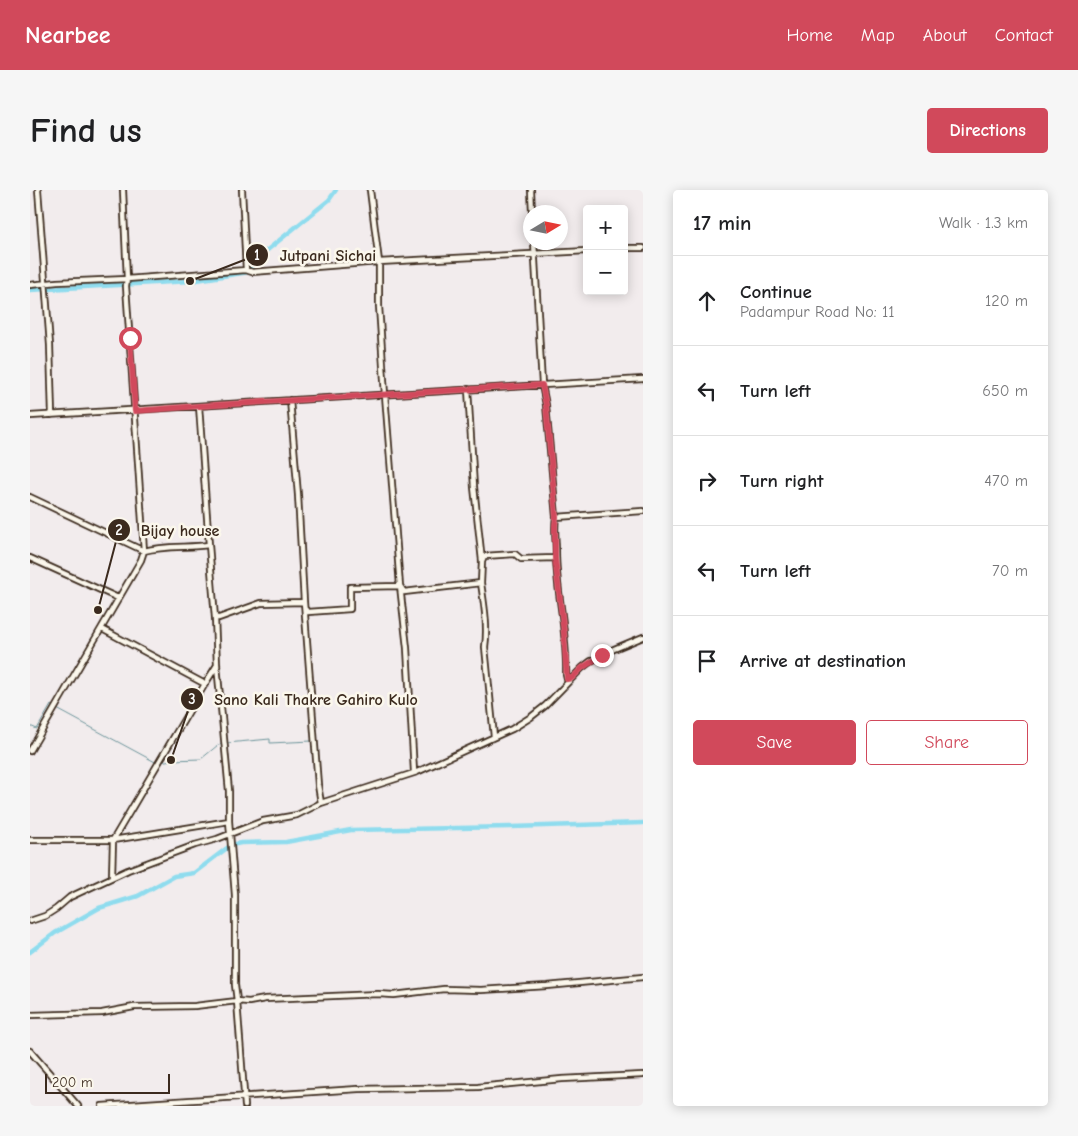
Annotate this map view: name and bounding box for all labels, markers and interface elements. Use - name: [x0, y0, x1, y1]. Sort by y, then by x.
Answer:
- text: Nearbee: [25, 21, 110, 49]
- text: Home: [786, 25, 833, 46]
- text: Map: [861, 25, 895, 46]
- text: About: [923, 25, 967, 46]
- text: Contact: [995, 25, 1053, 46]
- button: Directions: [927, 108, 1048, 153]
- text: Find us: [30, 110, 142, 151]
- north arrow: [523, 205, 568, 250]
- map controls: [583, 205, 628, 295]
- button: +: [583, 205, 628, 250]
- text: 17 min: [693, 211, 751, 235]
- text: Walk · 1.3 km: [939, 214, 1028, 232]
- callout: Jutpani Sichai: [244, 240, 386, 271]
- text: 1: [254, 246, 260, 264]
- text: Jutpani Sichai: [280, 247, 376, 265]
- button: −: [583, 250, 628, 295]
- text: Continue: [740, 281, 812, 303]
- icon: ahead: [693, 287, 721, 315]
- text: 120 m: [985, 292, 1028, 310]
- text: Padampur Road No: 11: [740, 303, 895, 321]
- route start: [119, 327, 142, 350]
- icon: left: [693, 377, 721, 405]
- text: Turn left: [740, 380, 811, 402]
- text: 650 m: [982, 382, 1028, 400]
- icon: right: [693, 467, 721, 495]
- text: Turn right: [740, 470, 824, 492]
- text: 470 m: [984, 472, 1028, 490]
- callout: Bijay house: [106, 514, 230, 545]
- text: 2: [115, 521, 123, 539]
- text: Bijay house: [141, 522, 219, 540]
- icon: left: [693, 557, 721, 585]
- text: Turn left: [740, 560, 811, 582]
- text: 70 m: [992, 562, 1028, 580]
- route end: [591, 644, 614, 667]
- icon: arrive: [693, 647, 721, 675]
- text: Arrive at destination: [740, 650, 906, 672]
- callout: Sano Kali Thakre Gahiro Kulo: [180, 683, 428, 714]
- text: 3: [188, 690, 196, 708]
- text: Sano Kali Thakre Gahiro Kulo: [214, 691, 418, 709]
- button: Save: [693, 720, 856, 765]
- button: Share: [866, 720, 1028, 765]
- scale bar: [45, 1071, 170, 1094]
- text: 200 m: [52, 1074, 93, 1091]

